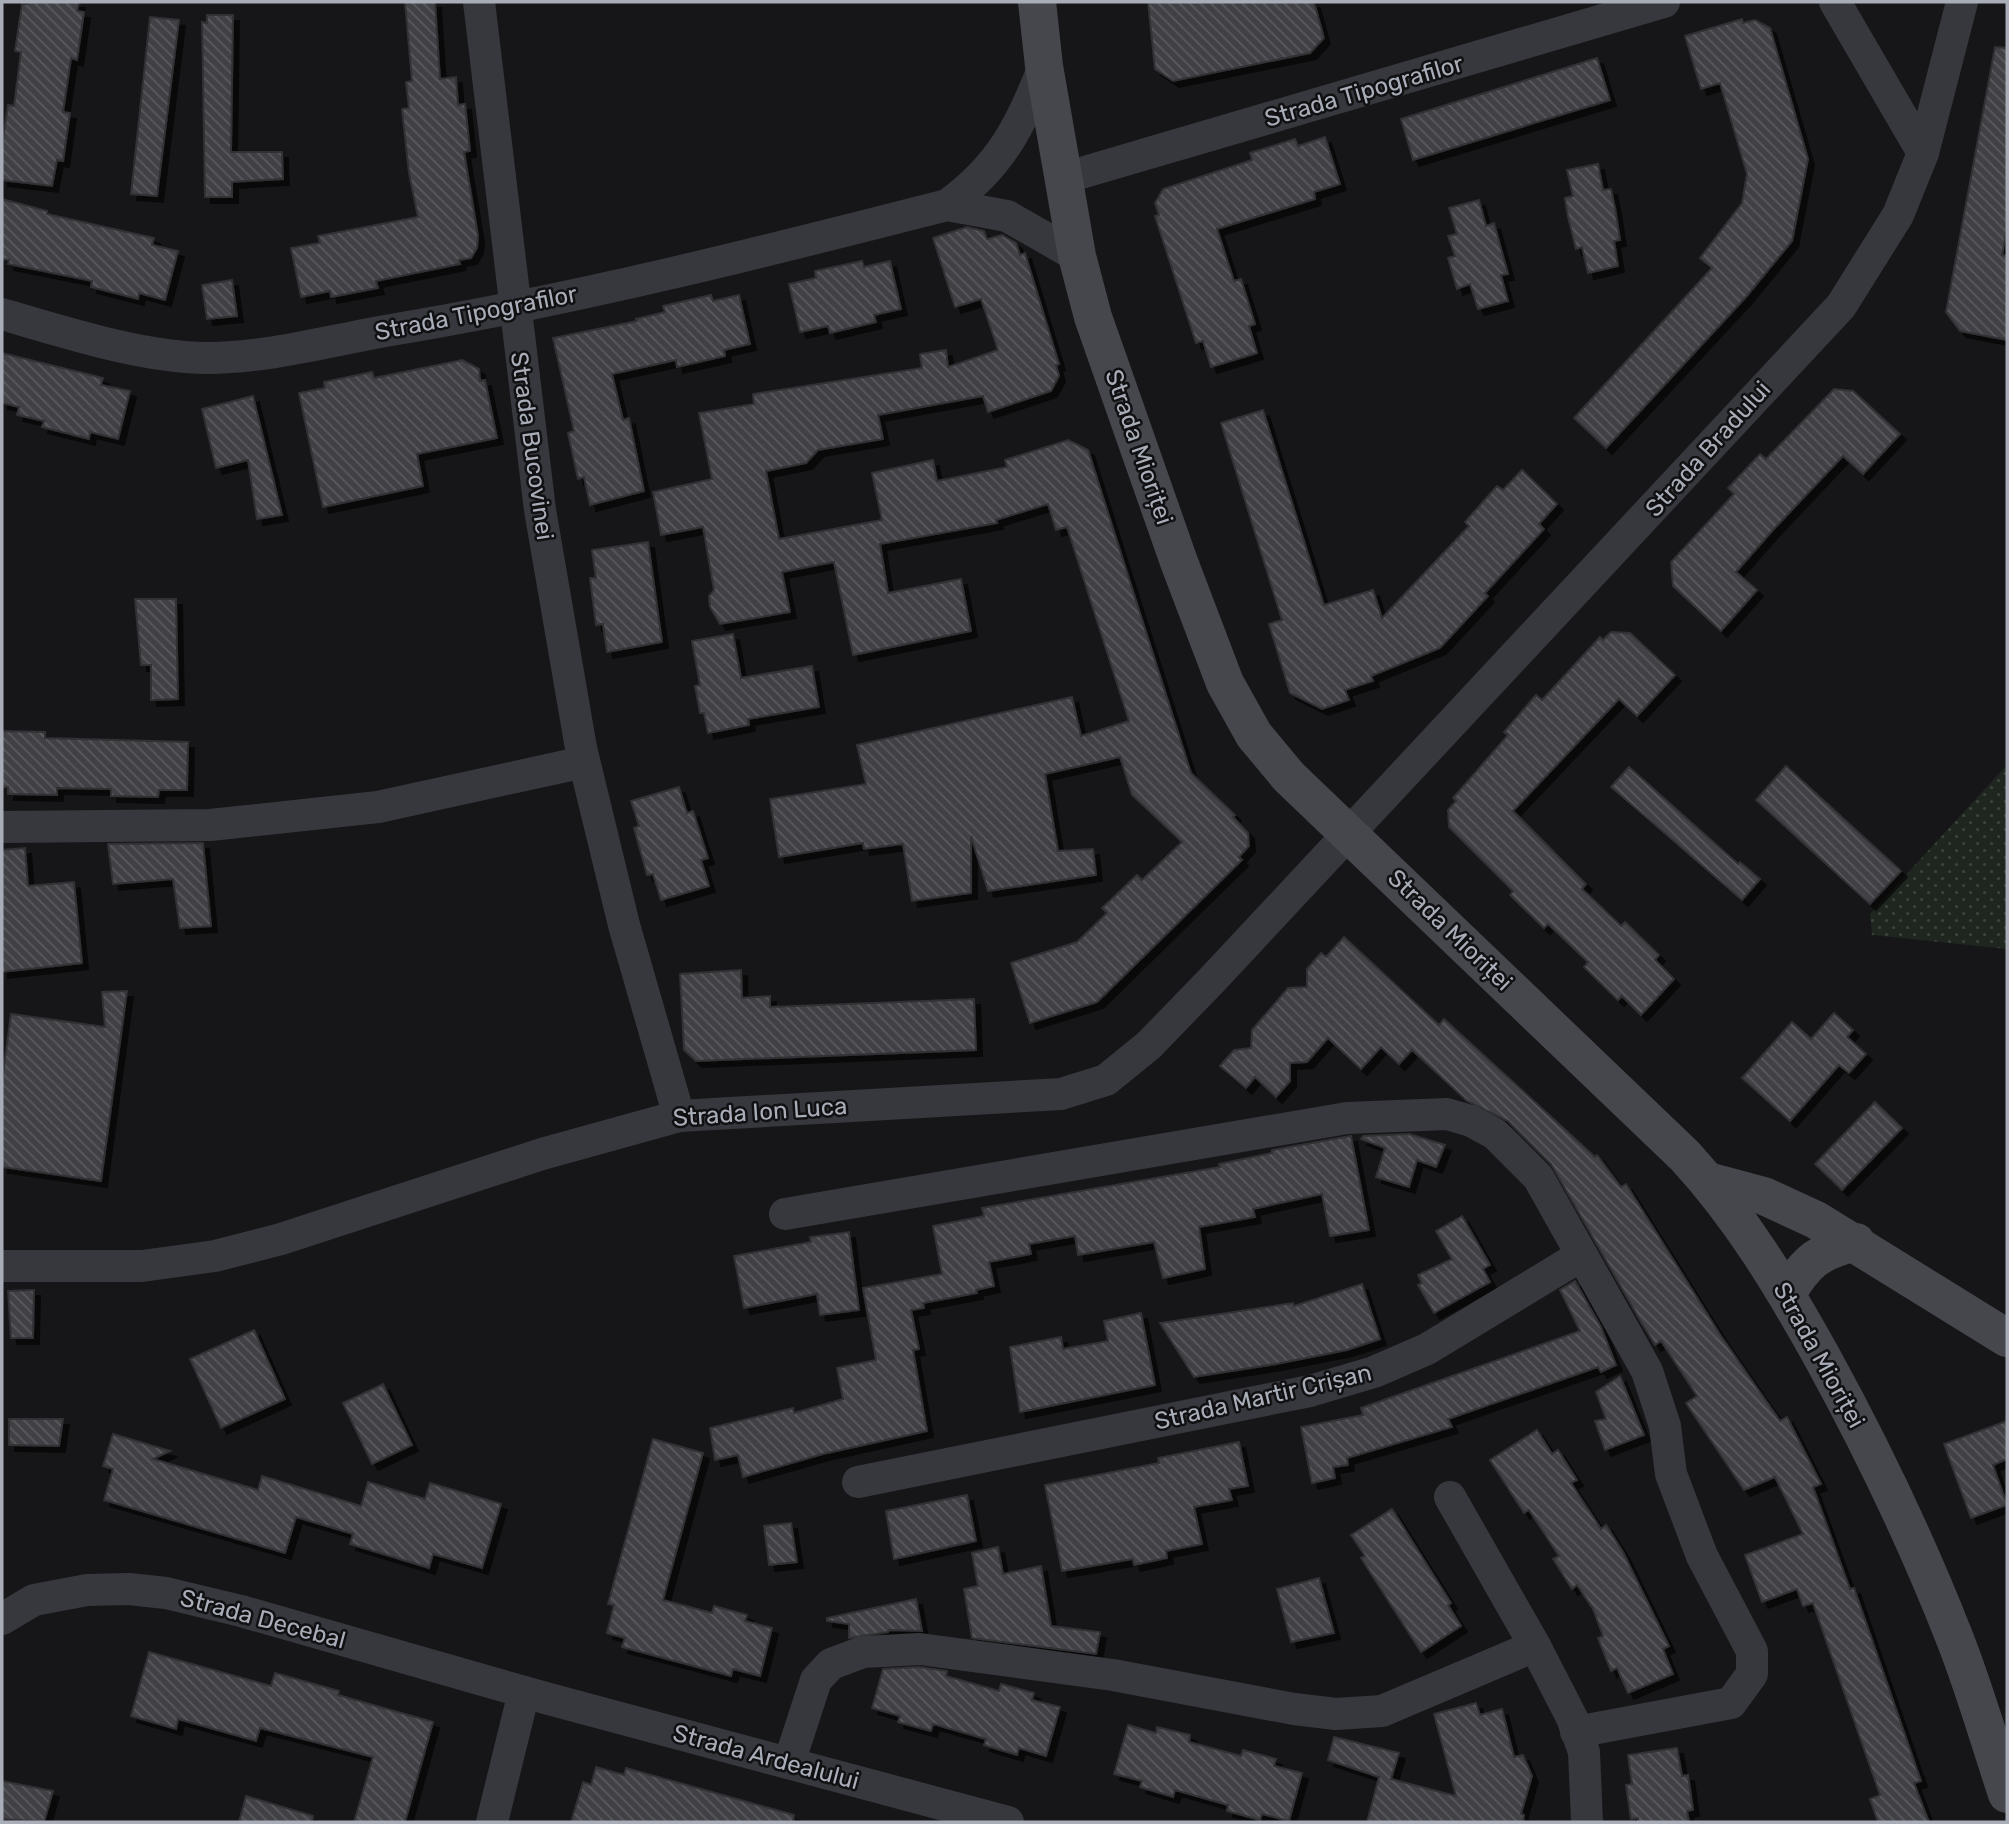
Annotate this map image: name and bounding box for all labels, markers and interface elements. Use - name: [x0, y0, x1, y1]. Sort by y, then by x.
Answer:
- street label: Strada Tipografilor: [1261, 49, 1467, 133]
- street label: Strada Tipografilor: [373, 280, 579, 346]
- street label: Strada Bucovinei: [505, 350, 559, 542]
- street label: Strada Mioriței: [1099, 366, 1179, 528]
- street label: Strada Bradului: [1640, 375, 1776, 523]
- street label: Strada Mioriței: [1382, 864, 1518, 996]
- street label: Strada Ion Luca: [672, 1092, 848, 1132]
- street label: Strada Mioriței: [1767, 1277, 1871, 1433]
- street label: Strada Martir Crișan: [1152, 1358, 1374, 1436]
- street label: Strada Decebal: [177, 1583, 349, 1655]
- street label: Strada Ardealului: [670, 1719, 862, 1795]

